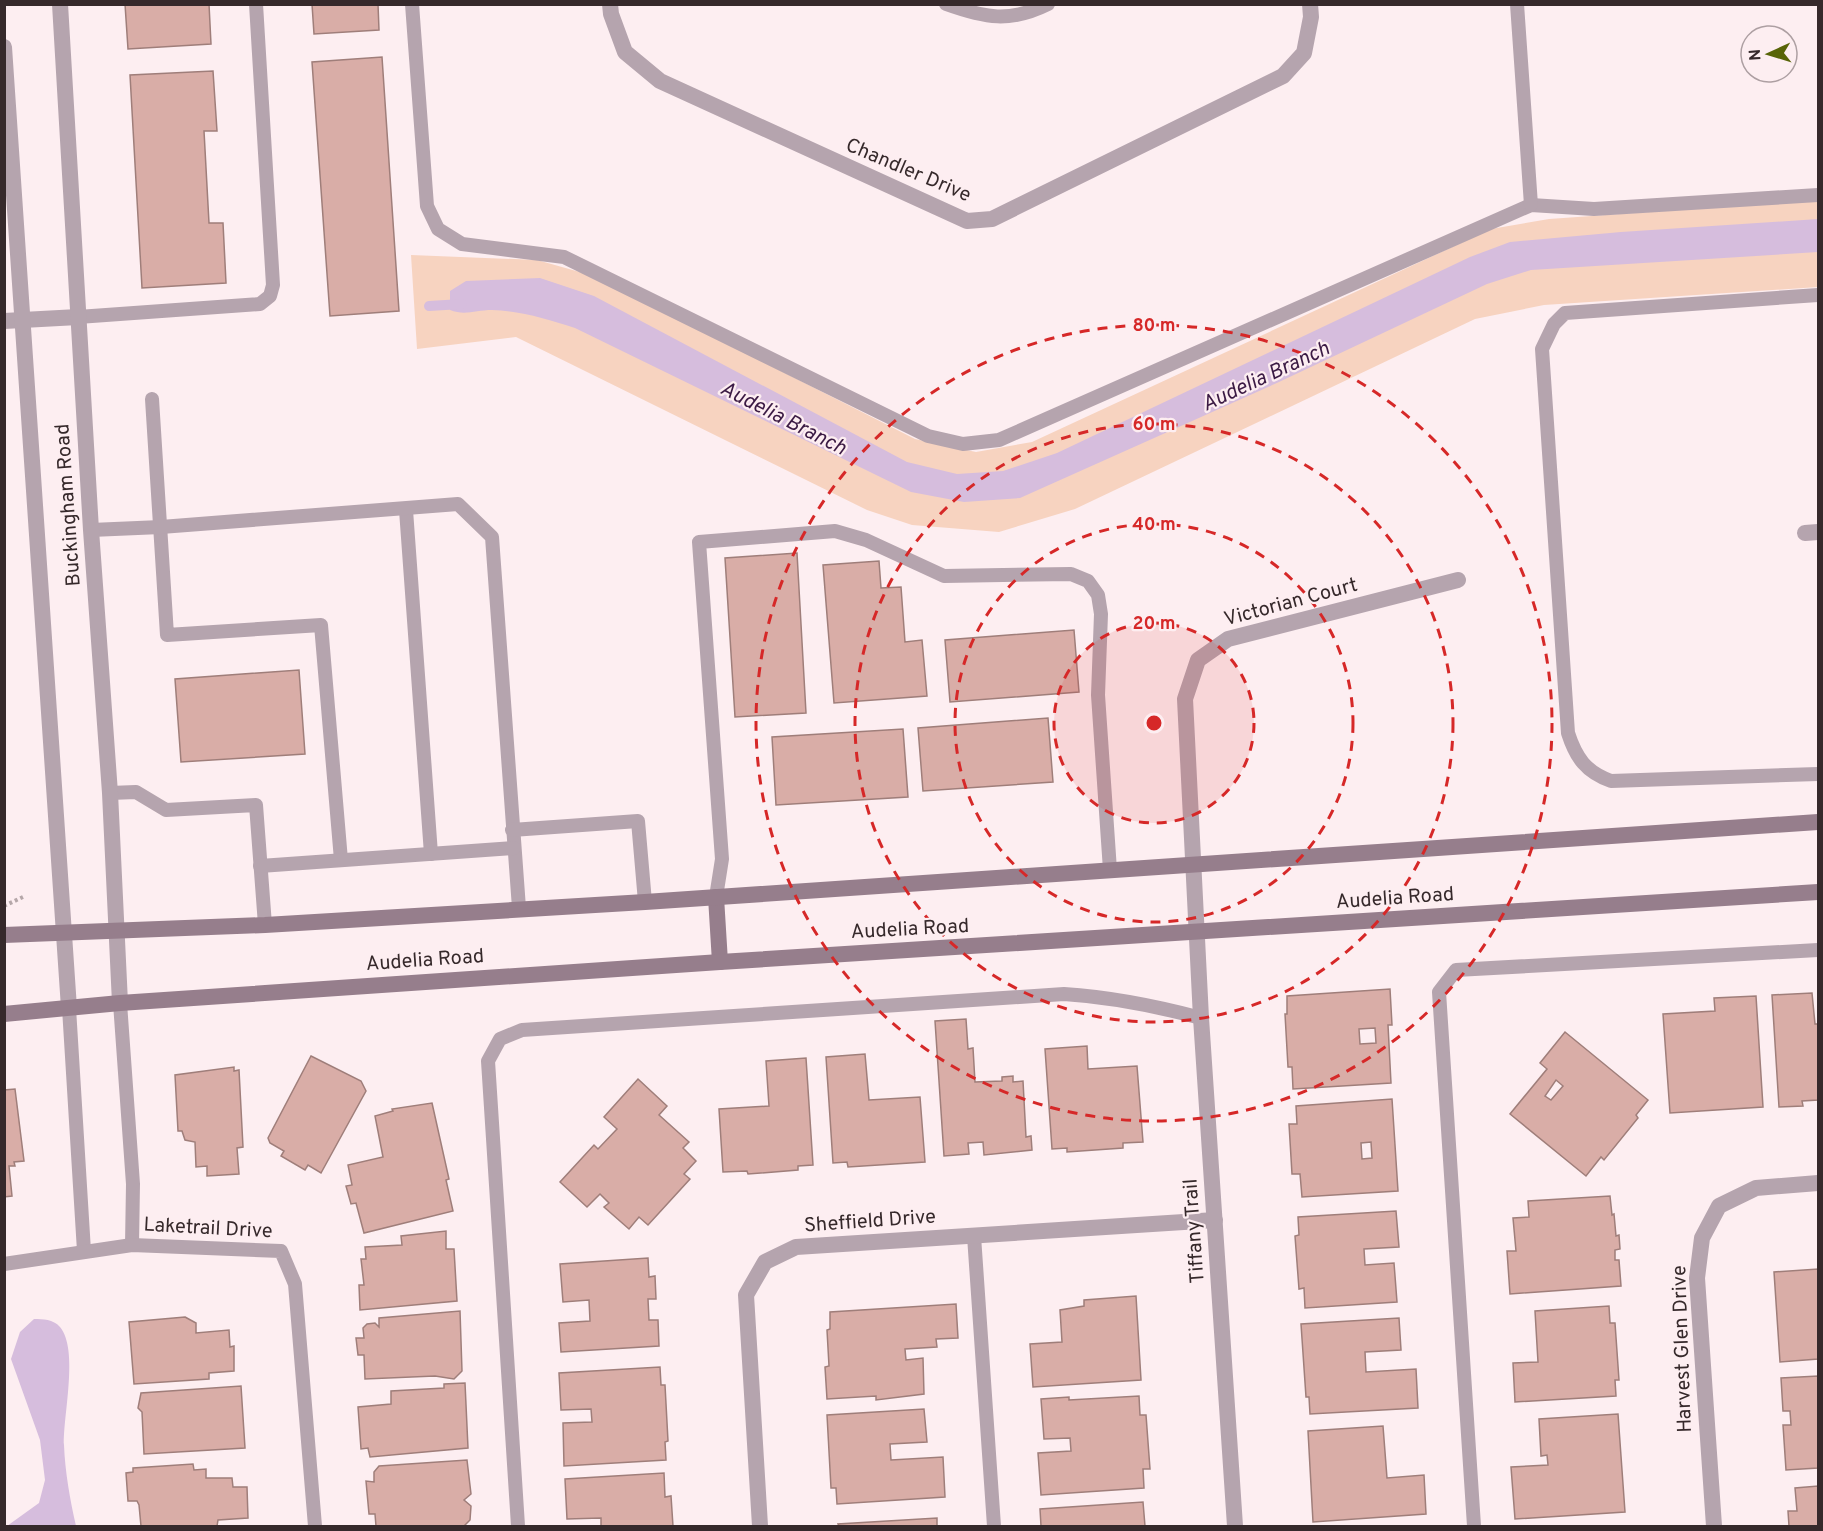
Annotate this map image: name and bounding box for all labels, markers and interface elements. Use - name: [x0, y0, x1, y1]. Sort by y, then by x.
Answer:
- north arrow: [1739, 24, 1799, 84]
- text: N: [1746, 48, 1766, 61]
- street label: Chandler Drive: [841, 133, 975, 209]
- text: 80 m: [1132, 315, 1176, 338]
- water label: Audelia Branch: [1198, 335, 1335, 418]
- water label: Audelia Branch: [715, 376, 851, 463]
- text: 60 m: [1132, 414, 1176, 437]
- street label: Buckingham Road: [50, 423, 88, 587]
- text: 40 m: [1132, 514, 1176, 537]
- street label: Victorian Court: [1221, 573, 1361, 633]
- text: 20 m: [1132, 613, 1176, 636]
- centre of rings: [1144, 713, 1164, 733]
- street label: Audelia Road: [1335, 882, 1455, 916]
- street label: Audelia Road: [850, 914, 970, 946]
- street label: Audelia Road: [365, 944, 485, 978]
- street label: Tiffany Trail: [1178, 1178, 1212, 1284]
- street label: Sheffield Drive: [803, 1204, 937, 1240]
- street label: Laketrail Drive: [143, 1213, 273, 1245]
- street label: Harvest Glen Drive: [1667, 1265, 1699, 1433]

